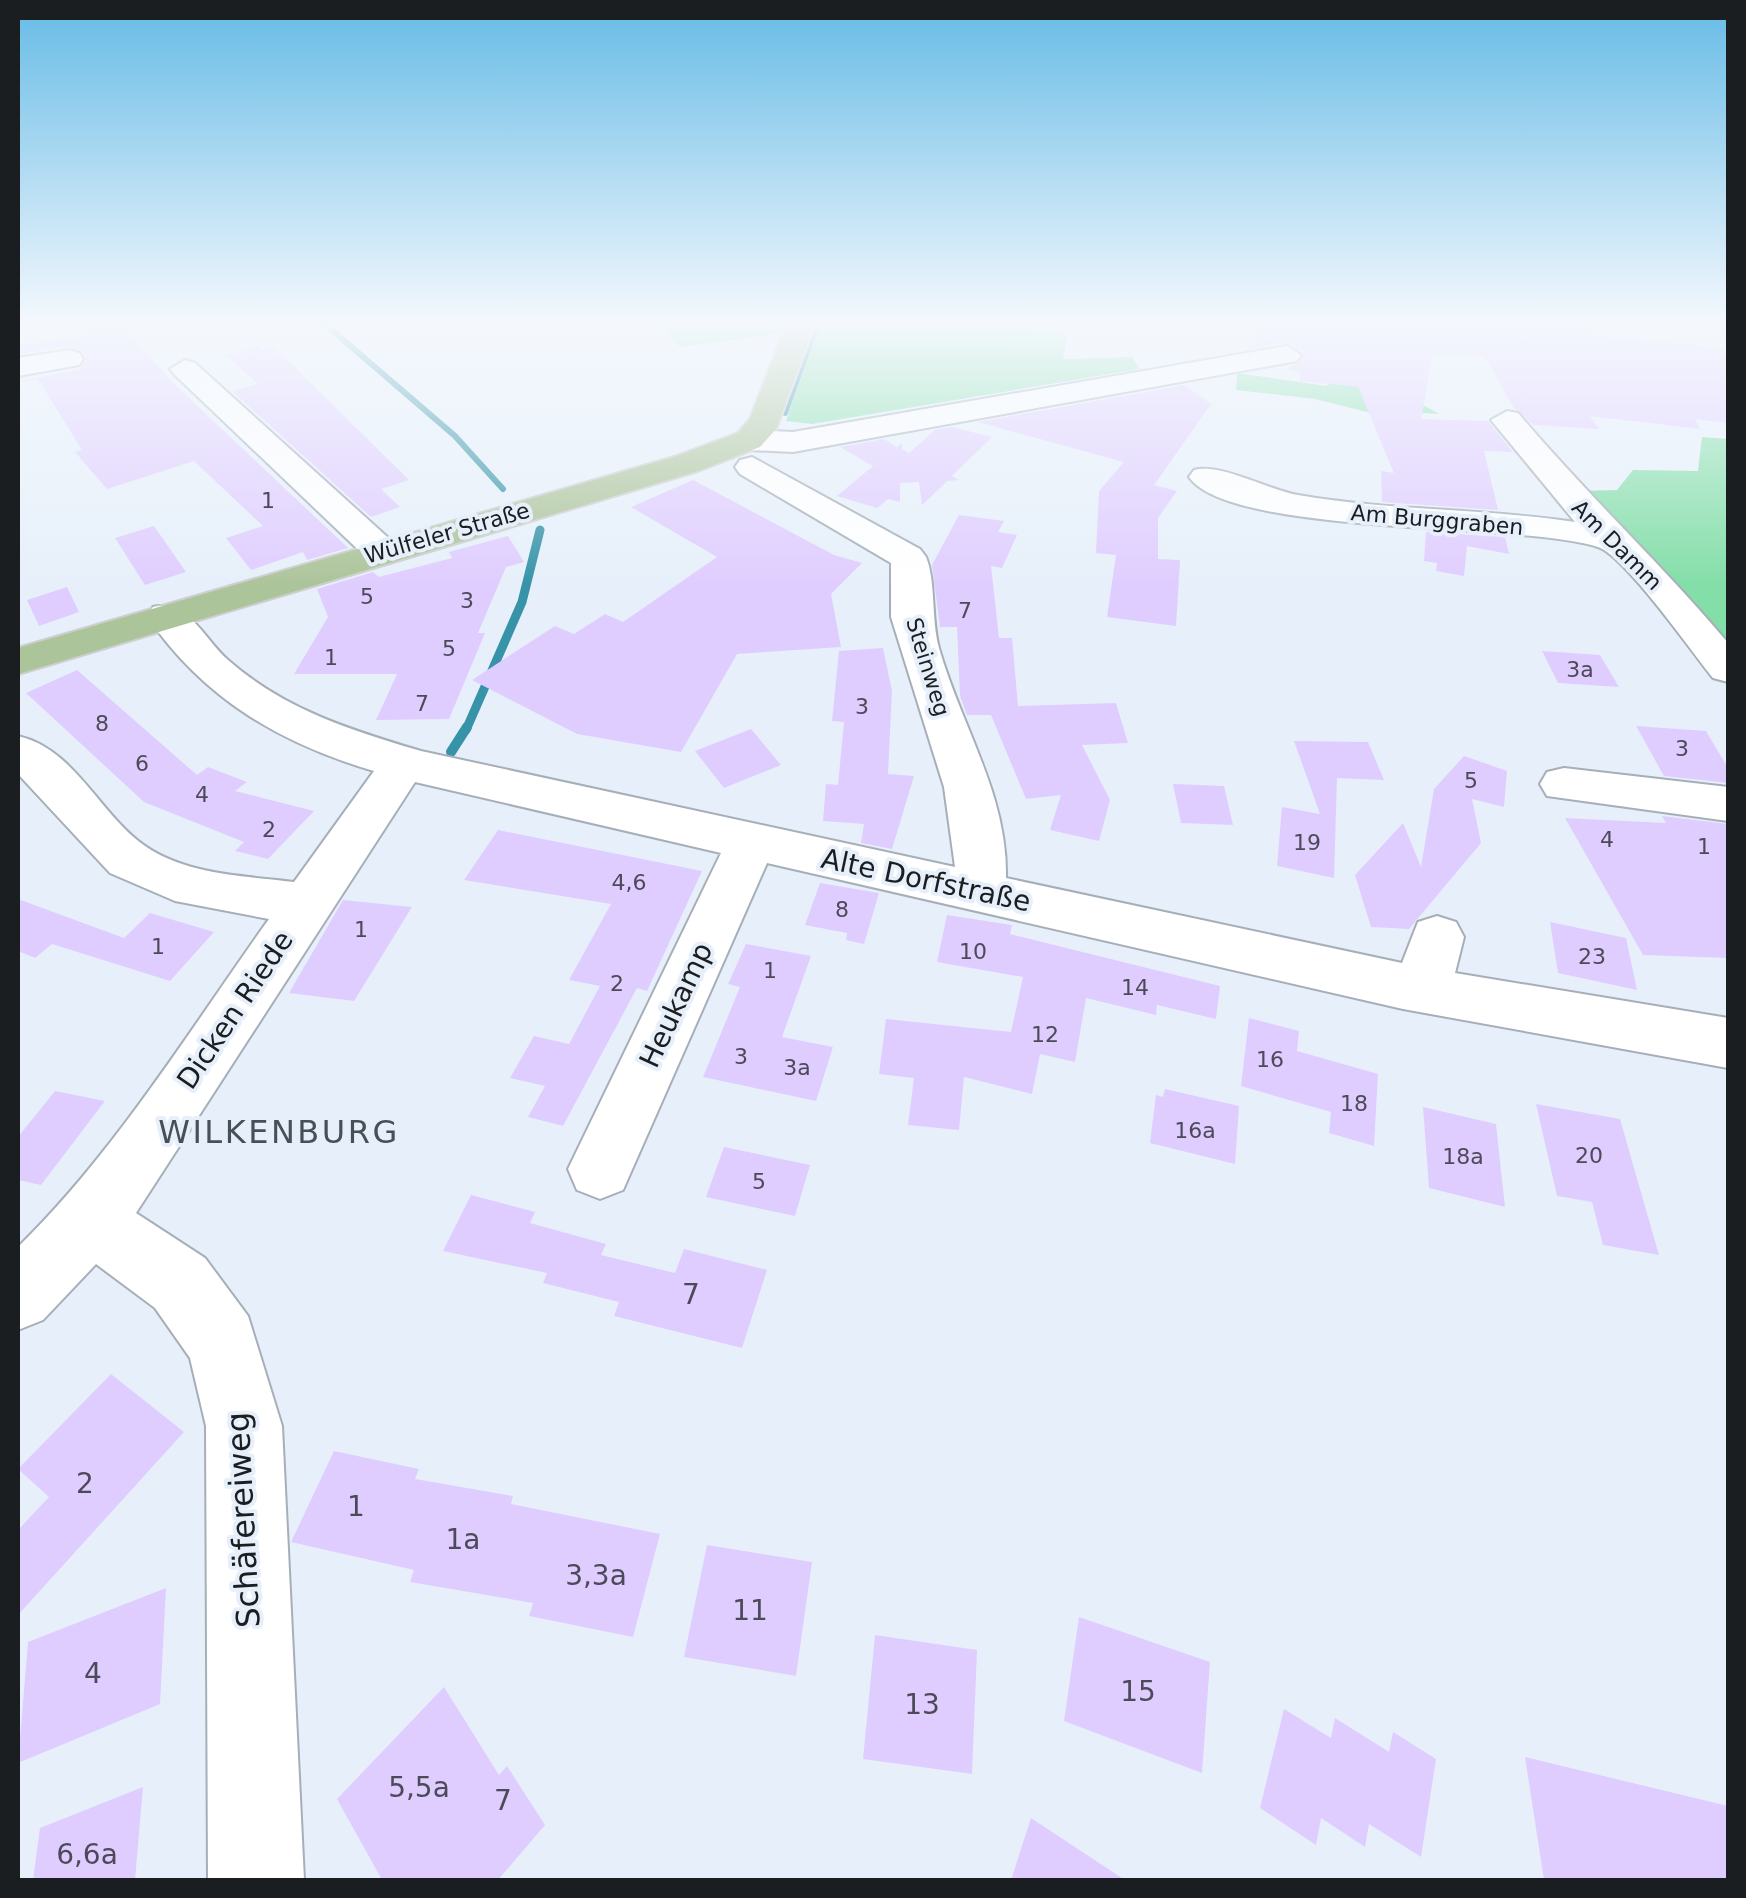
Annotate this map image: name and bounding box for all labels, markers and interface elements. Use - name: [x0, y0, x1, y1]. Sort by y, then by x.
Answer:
- house number: 1: [261, 488, 275, 513]
- street label: Am Damm: [1567, 495, 1667, 595]
- street label: Wülfeler Straße: [362, 497, 532, 569]
- street label: Am Burggraben: [1350, 500, 1524, 540]
- house number: 5: [360, 584, 374, 609]
- house number: 3: [460, 588, 474, 613]
- house number: 7: [958, 598, 972, 623]
- street label: Steinweg: [901, 615, 955, 719]
- house number: 5: [442, 636, 456, 661]
- house number: 1: [324, 645, 338, 670]
- house number: 3a: [1566, 657, 1594, 682]
- house number: 7: [415, 691, 429, 716]
- house number: 3: [855, 694, 869, 719]
- house number: 8: [95, 711, 109, 736]
- house number: 3: [1675, 736, 1689, 761]
- house number: 6: [135, 751, 149, 776]
- house number: 5: [1464, 768, 1478, 793]
- house number: 4: [195, 782, 209, 807]
- house number: 2: [262, 817, 276, 842]
- house number: 4: [1600, 827, 1614, 852]
- house number: 19: [1293, 830, 1321, 855]
- house number: 1: [1697, 834, 1711, 859]
- street label: Alte Dorfstraße: [818, 842, 1034, 918]
- house number: 4,6: [612, 870, 647, 895]
- house number: 8: [835, 897, 849, 922]
- house number: 1: [354, 917, 368, 942]
- street label: Dicken Riede: [170, 925, 300, 1095]
- house number: 1: [151, 934, 165, 959]
- street label: Heukamp: [633, 937, 719, 1073]
- house number: 10: [959, 939, 987, 964]
- house number: 23: [1578, 944, 1606, 969]
- house number: 1: [763, 958, 777, 983]
- house number: 2: [610, 971, 624, 996]
- house number: 14: [1121, 975, 1149, 1000]
- house number: 12: [1031, 1022, 1059, 1047]
- house number: 3: [734, 1044, 748, 1069]
- house number: 16: [1256, 1047, 1284, 1072]
- house number: 3a: [783, 1055, 811, 1080]
- house number: 18: [1340, 1091, 1368, 1116]
- district label: WILKENBURG: [158, 1113, 400, 1151]
- house number: 16a: [1174, 1118, 1216, 1143]
- house number: 20: [1575, 1143, 1603, 1168]
- house number: 18a: [1442, 1144, 1484, 1169]
- house number: 5: [752, 1169, 766, 1194]
- house number: 7: [682, 1278, 700, 1311]
- street label: Schäfereiweg: [218, 1411, 268, 1629]
- house number: 2: [76, 1467, 94, 1500]
- house number: 1: [347, 1490, 365, 1523]
- house number: 1a: [446, 1523, 480, 1556]
- house number: 3,3a: [565, 1559, 627, 1592]
- house number: 11: [732, 1594, 768, 1627]
- house number: 4: [84, 1657, 102, 1690]
- house number: 15: [1120, 1675, 1156, 1708]
- house number: 13: [904, 1688, 940, 1721]
- house number: 5,5a: [388, 1771, 450, 1804]
- house number: 7: [494, 1784, 512, 1817]
- house number: 6,6a: [56, 1838, 118, 1871]

